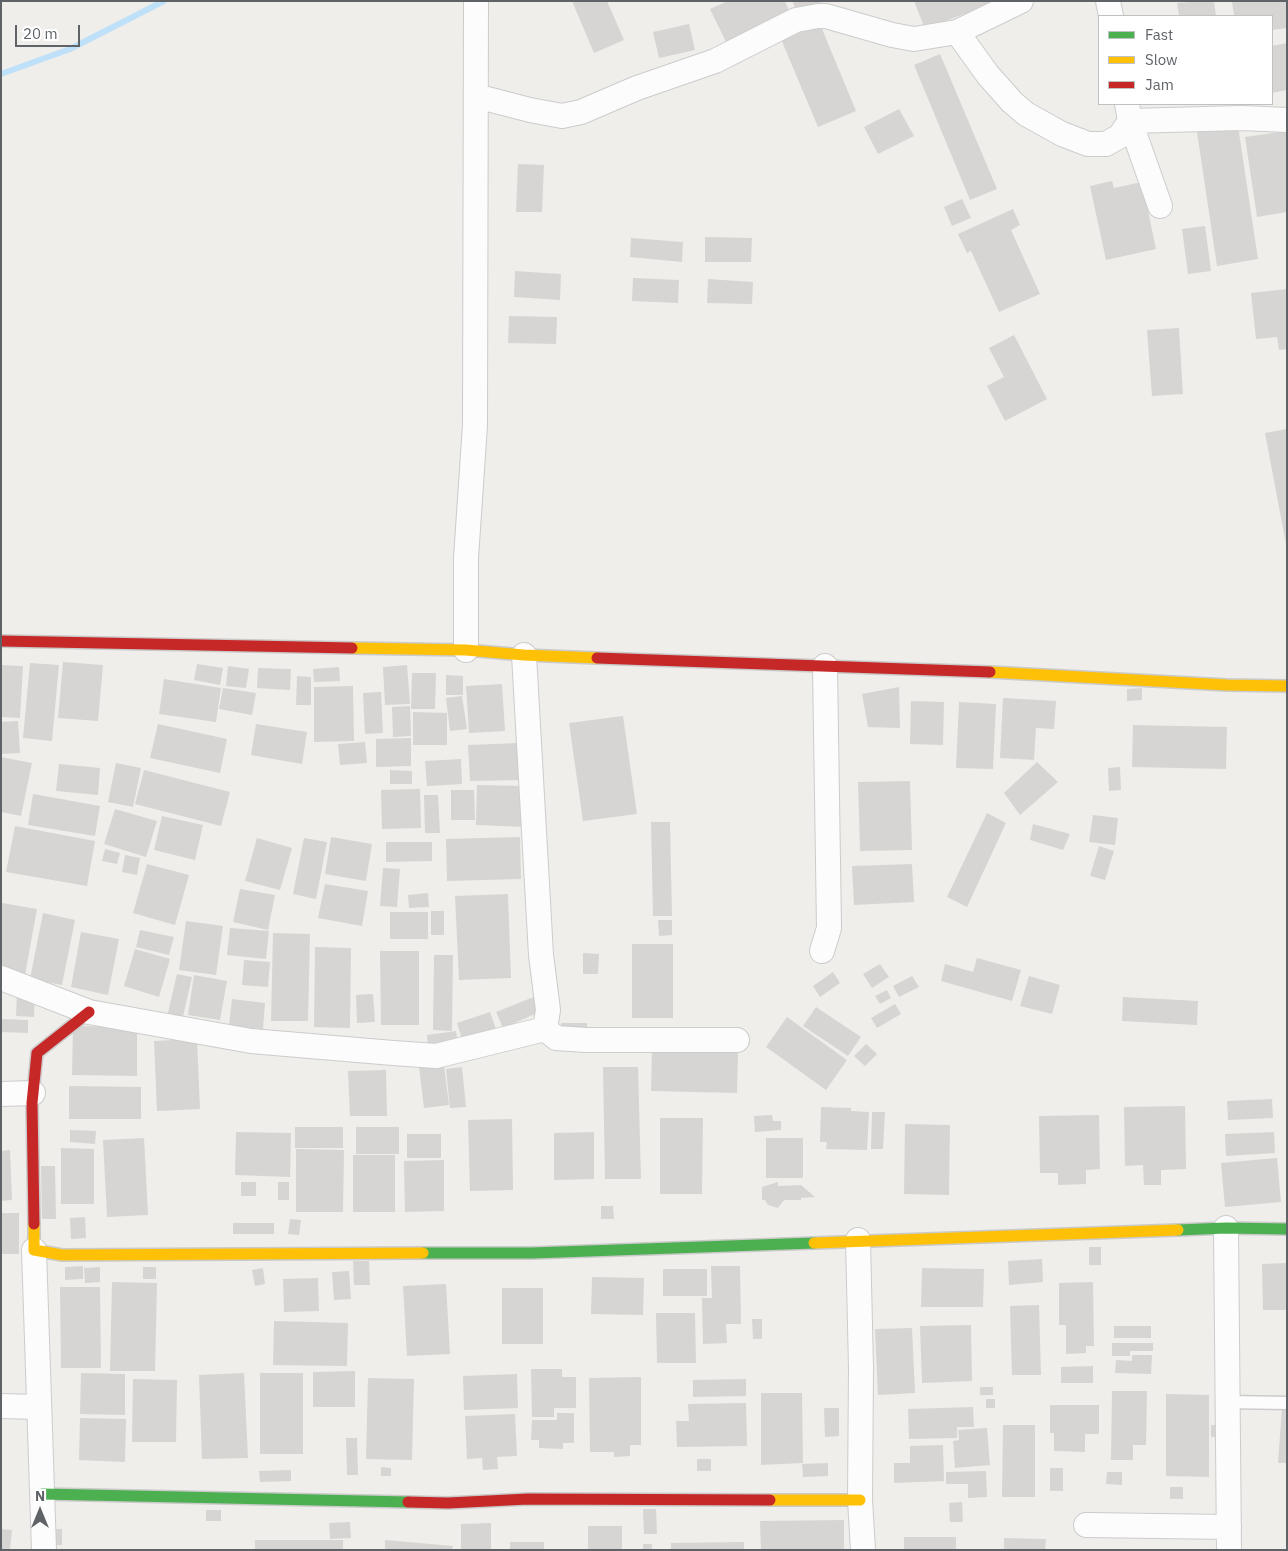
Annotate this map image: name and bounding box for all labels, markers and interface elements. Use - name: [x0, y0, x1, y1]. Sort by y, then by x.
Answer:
- scale bar: [18, 15, 82, 47]
- legend: [1098, 15, 1273, 105]
- text: 20 m: [23, 24, 58, 43]
- text: Fast: [1145, 25, 1173, 44]
- text: Slow: [1145, 50, 1178, 69]
- text: Jam: [1145, 75, 1174, 94]
- north arrow: [15, 1486, 65, 1536]
- text: N: [35, 1487, 45, 1505]

